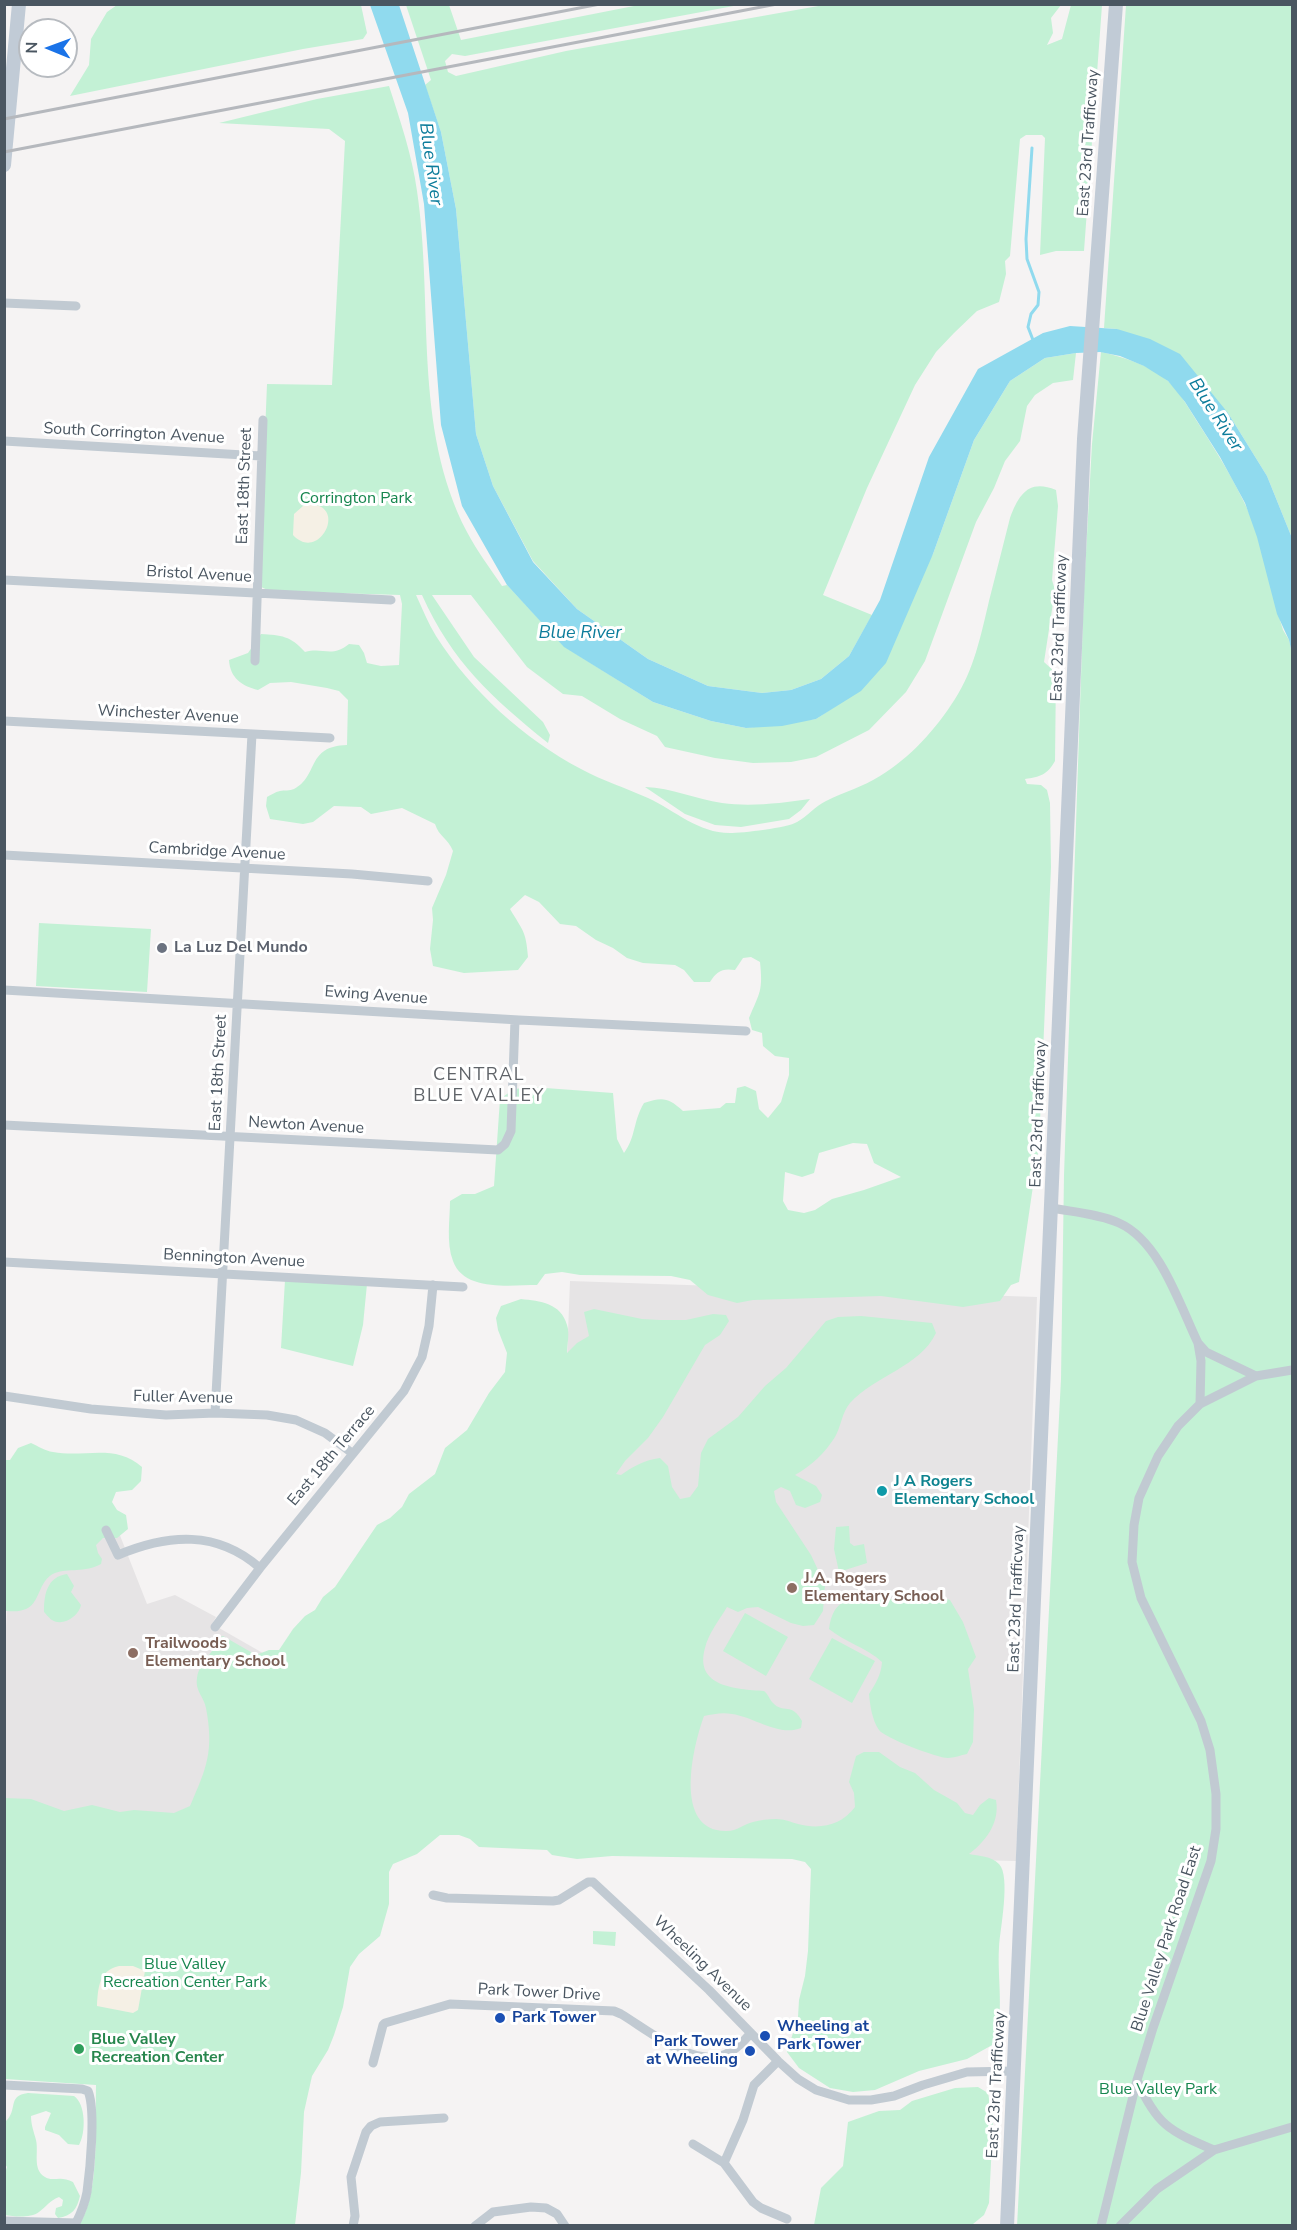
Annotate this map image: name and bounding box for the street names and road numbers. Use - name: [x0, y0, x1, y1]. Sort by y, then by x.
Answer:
- street label: East 23rd Trafficway: [1074, 69, 1104, 217]
- street label: South Corrington Avenue: [43, 420, 225, 448]
- street label: East 18th Street: [233, 427, 257, 545]
- street label: East 23rd Trafficway: [1048, 554, 1072, 702]
- street label: Bristol Avenue: [146, 563, 252, 587]
- street label: Winchester Avenue: [97, 702, 239, 728]
- street label: Cambridge Avenue: [148, 839, 286, 865]
- street label: Ewing Avenue: [324, 983, 428, 1009]
- street label: East 18th Street: [206, 1014, 232, 1132]
- street label: East 23rd Trafficway: [1027, 1040, 1051, 1188]
- street label: Newton Avenue: [248, 1113, 364, 1139]
- street label: Bennington Avenue: [163, 1246, 305, 1272]
- street label: Fuller Avenue: [133, 1388, 233, 1408]
- street label: East 18th Terrace: [284, 1402, 380, 1510]
- street label: East 23rd Trafficway: [1005, 1525, 1029, 1673]
- street label: Blue Valley Park Road East: [1128, 1844, 1206, 2034]
- street label: Wheeling Avenue: [649, 1912, 755, 2016]
- street label: Park Tower Drive: [477, 1980, 601, 2006]
- street label: East 23rd Trafficway: [984, 2011, 1010, 2159]

